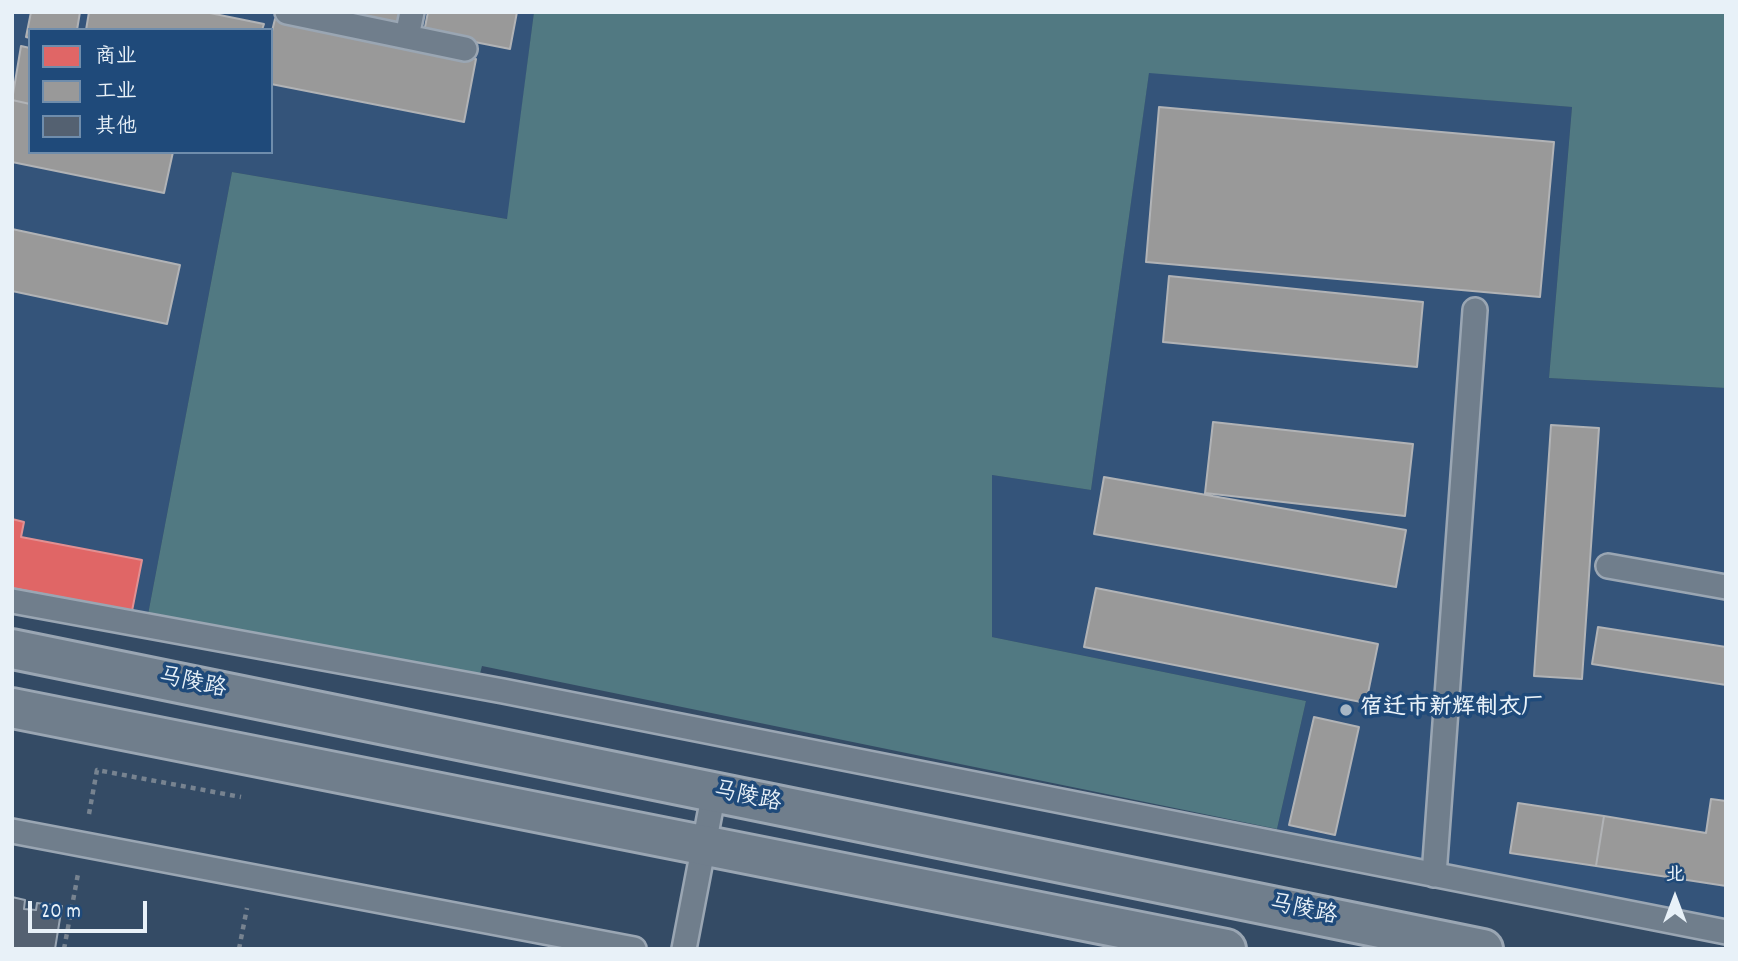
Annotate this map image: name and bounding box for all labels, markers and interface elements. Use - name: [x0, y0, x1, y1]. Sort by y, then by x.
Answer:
- legend: [28, 28, 273, 154]
- text: 商业: [95, 43, 137, 73]
- text: 工业: [95, 78, 137, 108]
- text: 其他: [95, 113, 137, 143]
- street label: 马陵路: [155, 664, 229, 706]
- place label: 宿迁市新辉制衣厂: [1360, 696, 1544, 724]
- marker: 宿迁市新辉制衣厂: [1338, 702, 1354, 718]
- street label: 马陵路: [710, 778, 784, 820]
- north arrow: [1640, 863, 1710, 933]
- text: 北: [1665, 863, 1685, 890]
- scale bar: [32, 888, 150, 932]
- street label: 马陵路: [1266, 891, 1340, 933]
- text: 20 m: [41, 898, 81, 928]

